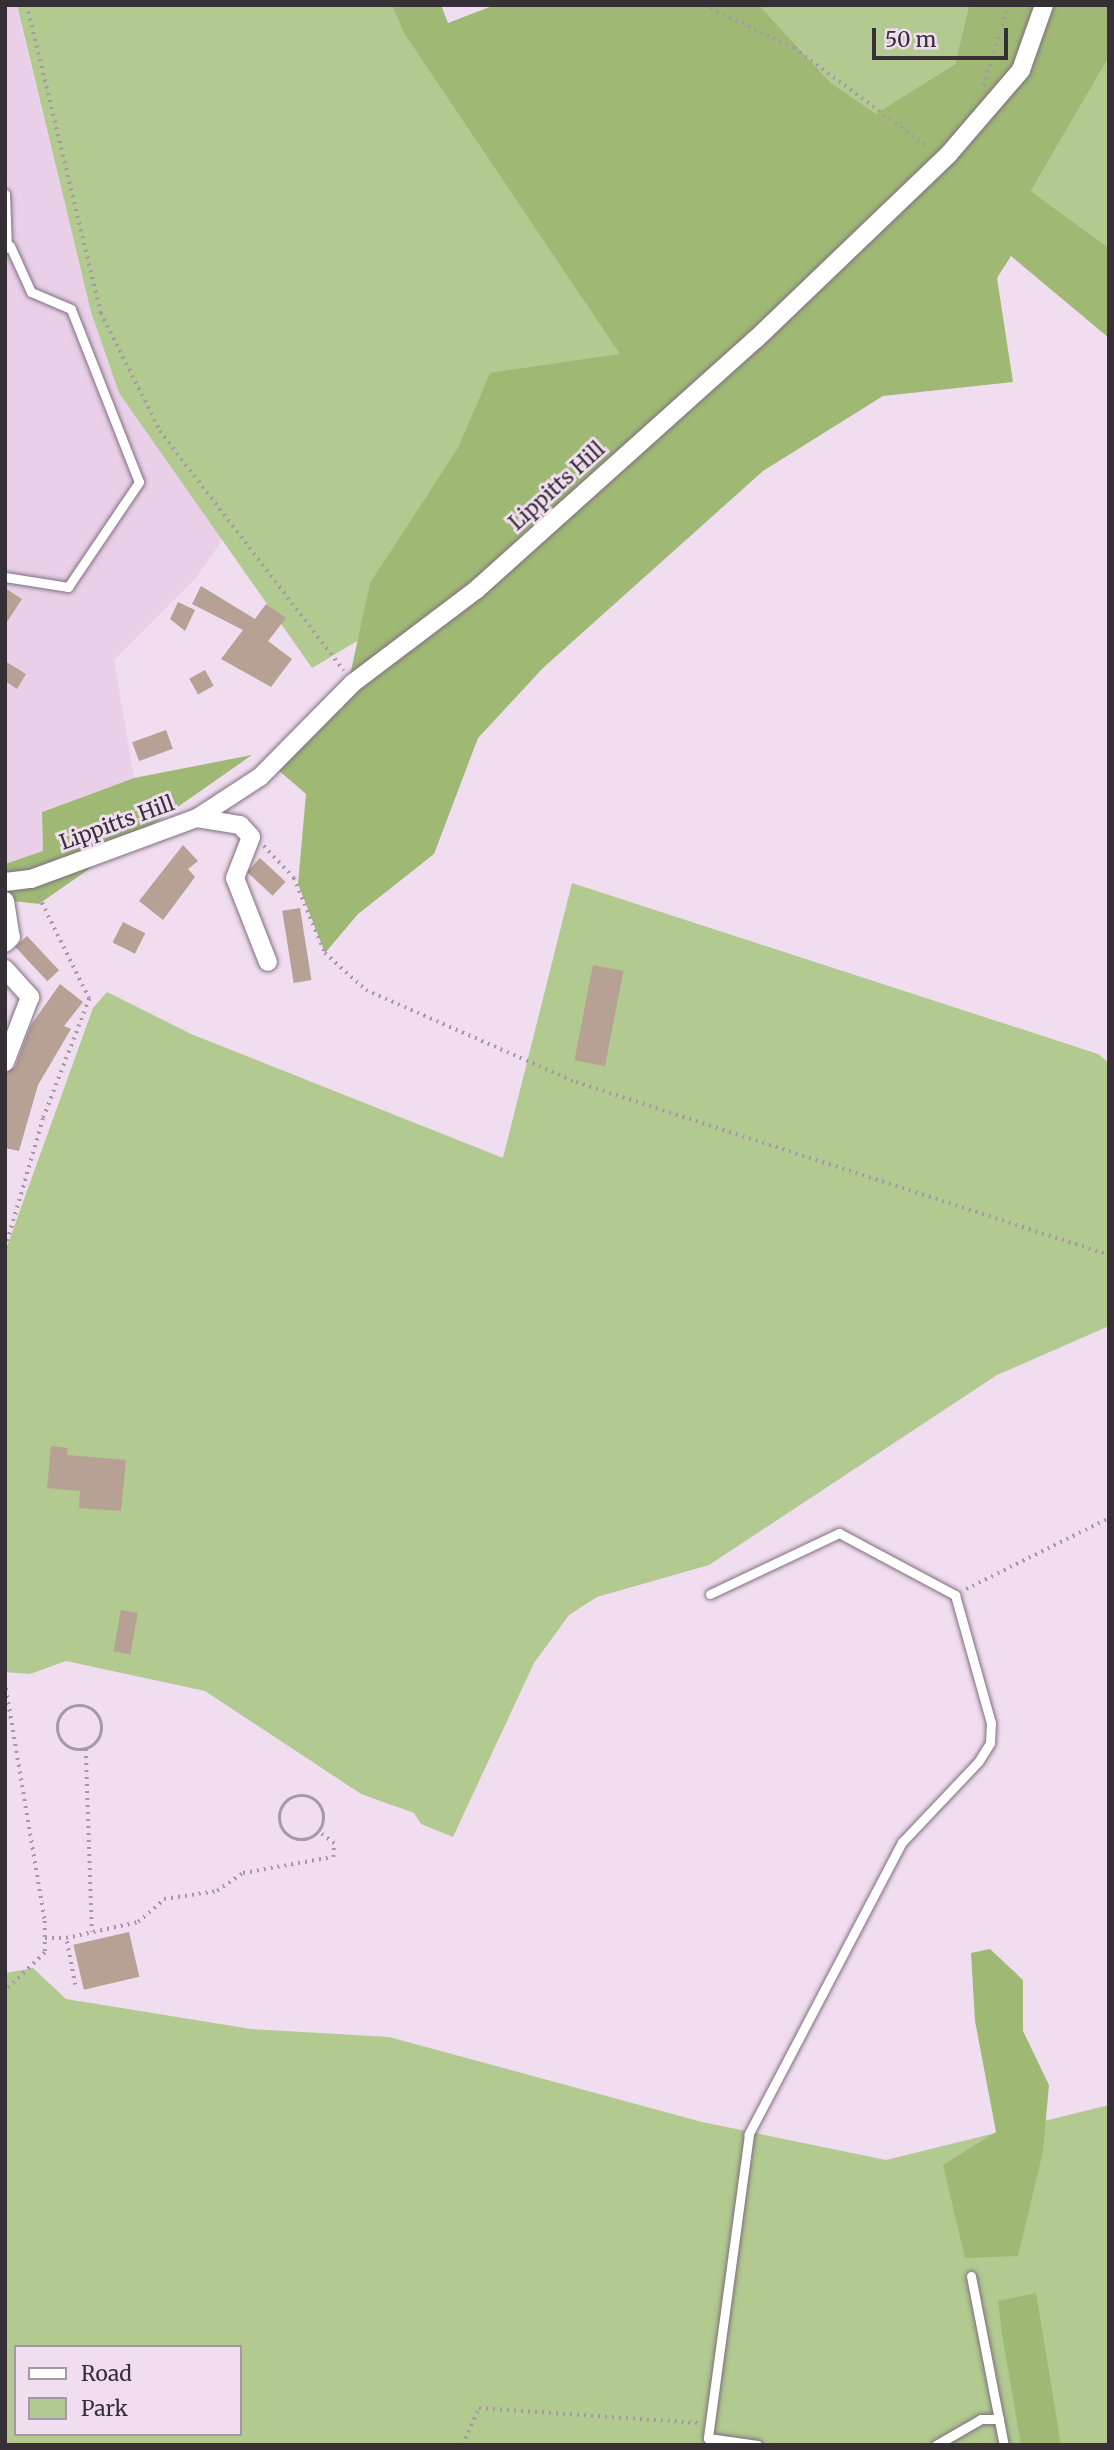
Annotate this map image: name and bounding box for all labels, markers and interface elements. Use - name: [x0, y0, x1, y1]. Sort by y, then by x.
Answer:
- scale bar: [876, 14, 1012, 58]
- text: 50 m: [885, 26, 936, 53]
- street label: Lippitts Hill: [504, 436, 610, 536]
- street label: Lippitts Hill: [56, 791, 178, 855]
- legend: [14, 2345, 242, 2436]
- text: Road: [81, 2360, 132, 2387]
- text: Park: [81, 2395, 128, 2422]

